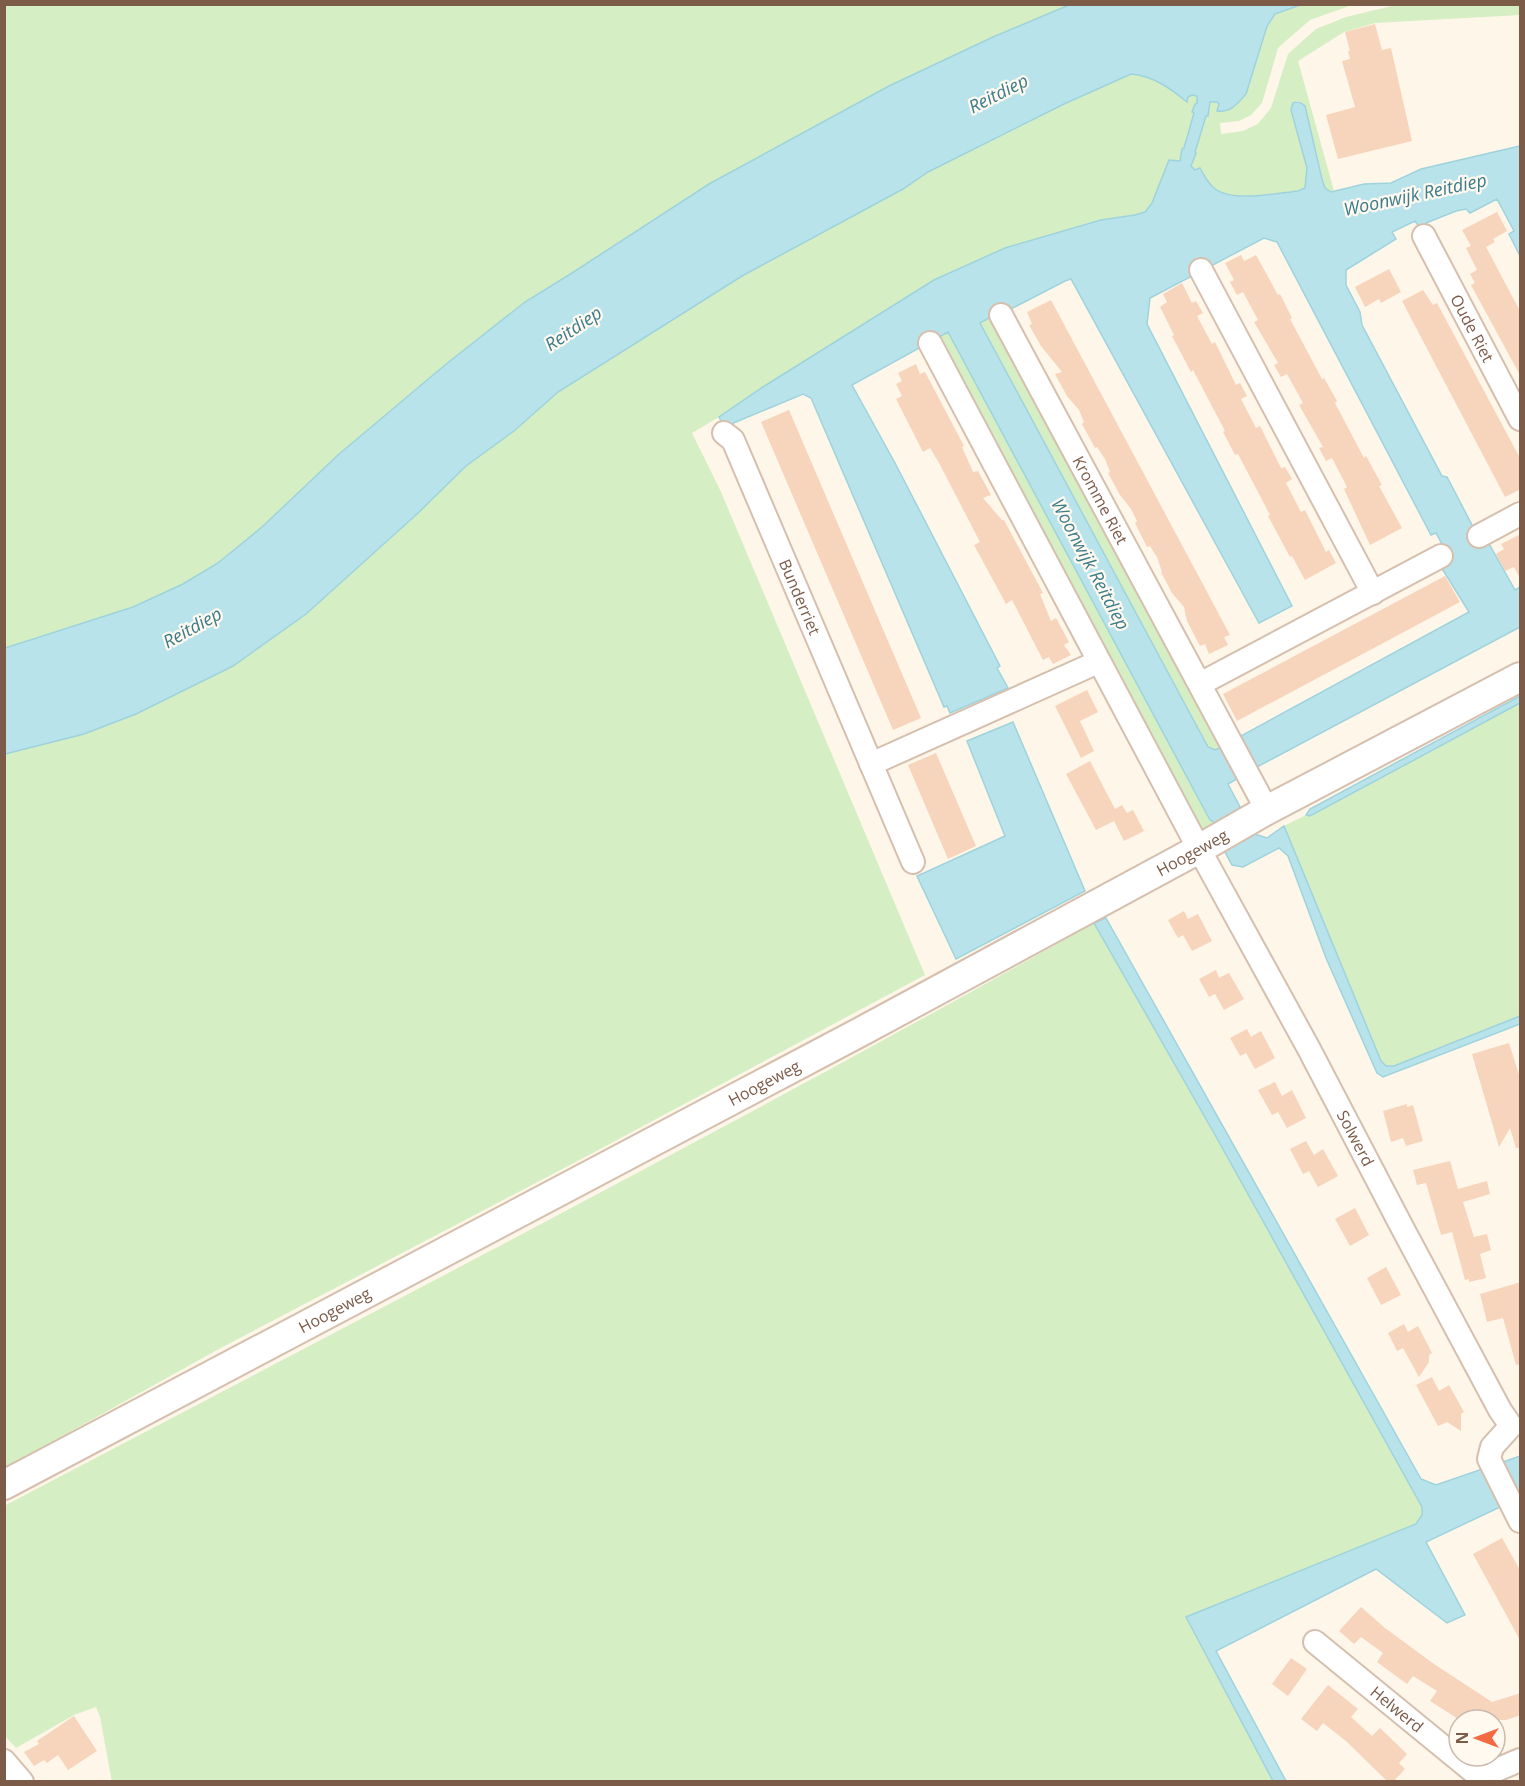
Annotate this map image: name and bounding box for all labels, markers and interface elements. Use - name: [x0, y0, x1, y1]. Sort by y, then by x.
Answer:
- water label: Reitdiep: [964, 68, 1032, 118]
- water label: Woonwijk Reitdiep: [1341, 167, 1489, 221]
- street label: Oude Riet: [1445, 290, 1499, 366]
- water label: Reitdiep: [540, 300, 606, 356]
- street label: Kromme Riet: [1068, 452, 1133, 548]
- water label: Woonwijk Reitdiep: [1046, 494, 1136, 634]
- street label: Bunderriet: [774, 556, 826, 639]
- water label: Reitdiep: [158, 601, 226, 653]
- street label: Hoogeweg: [1152, 824, 1232, 881]
- street label: Hoogeweg: [724, 1055, 804, 1111]
- street label: Solwerd: [1332, 1106, 1379, 1170]
- street label: Hoogeweg: [295, 1282, 375, 1338]
- street label: Helwerd: [1366, 1681, 1428, 1737]
- north arrow: [1447, 1708, 1507, 1768]
- text: N: [1451, 1731, 1473, 1745]

